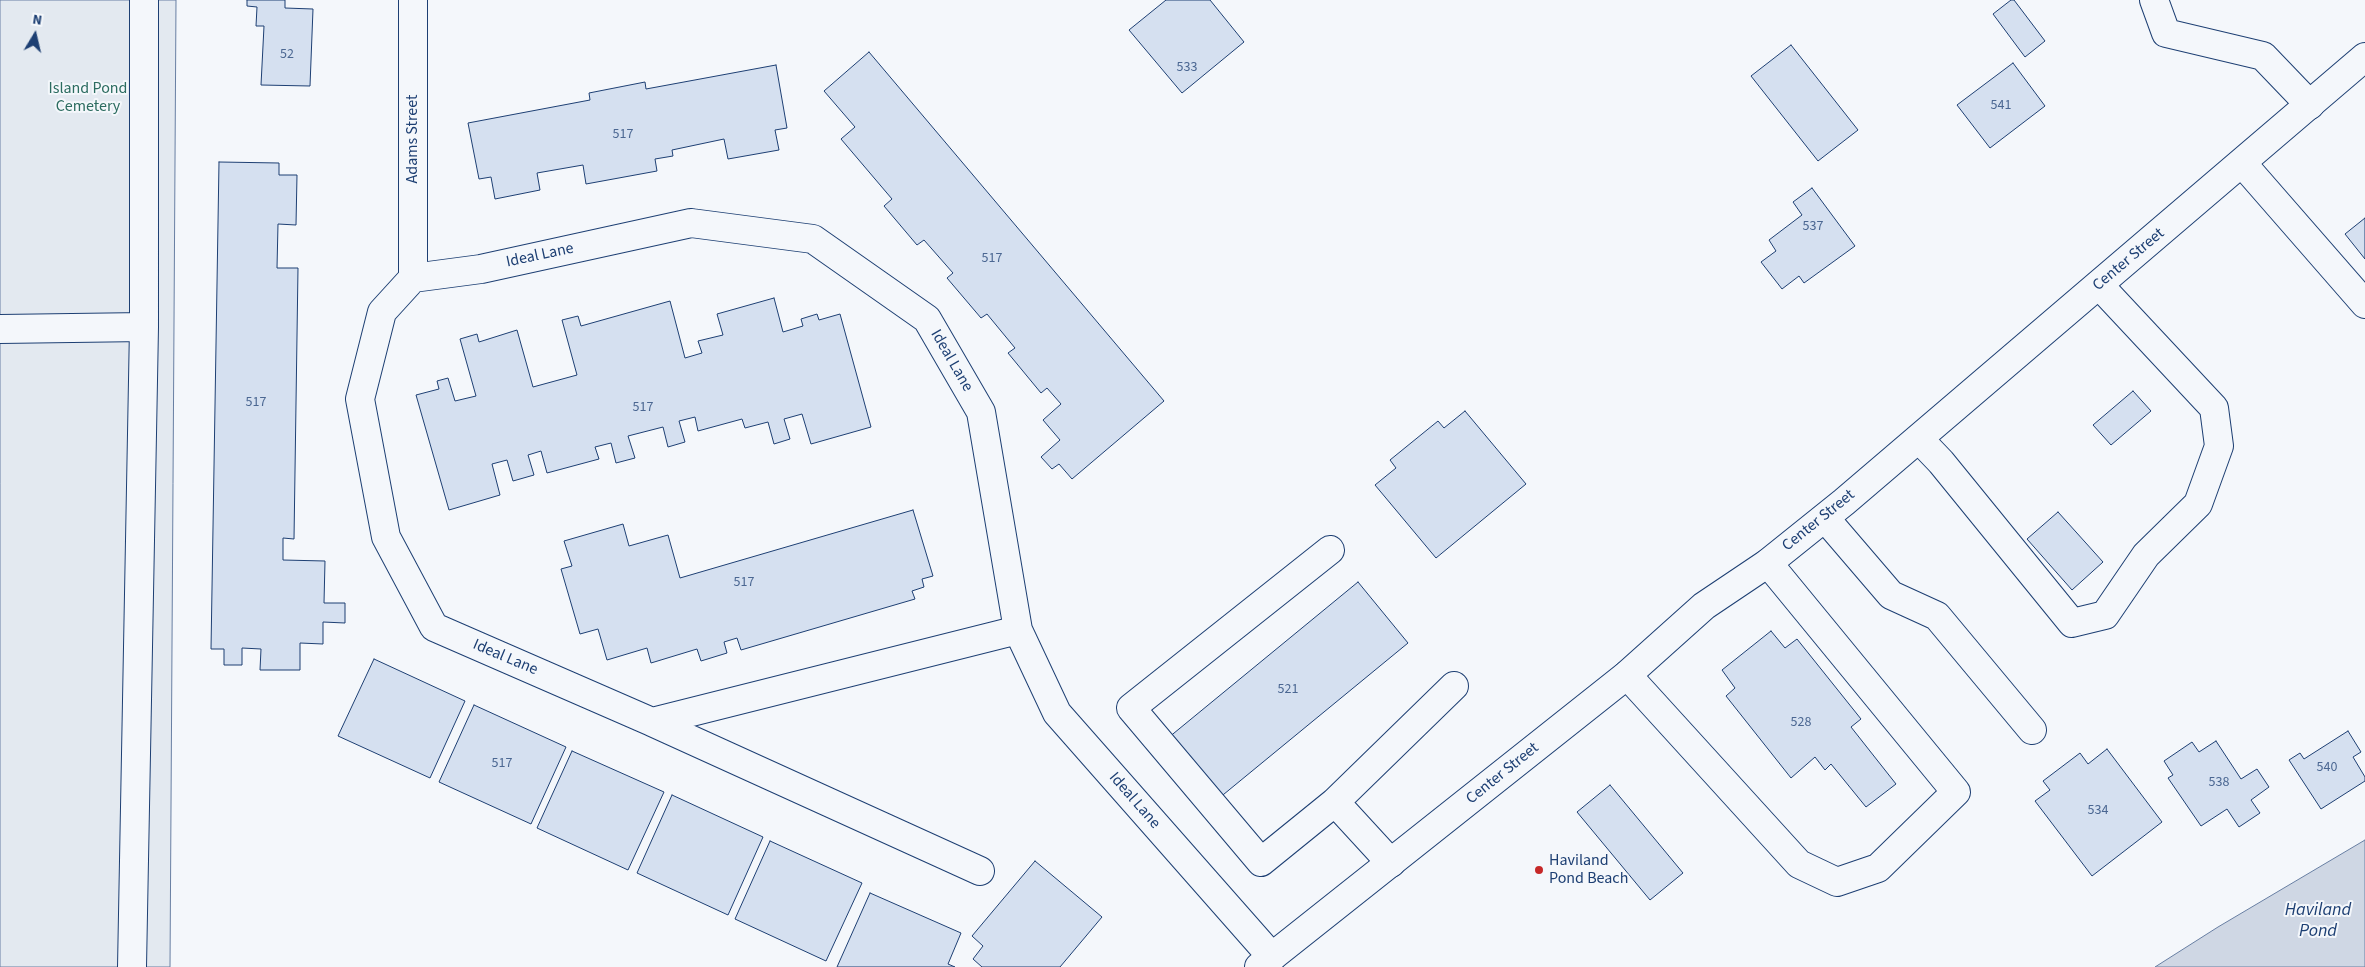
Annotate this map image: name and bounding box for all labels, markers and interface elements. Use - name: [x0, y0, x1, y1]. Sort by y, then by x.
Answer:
- north arrow: [10, 10, 60, 60]
- text: N: [31, 10, 44, 31]
- house number: 52: [280, 47, 294, 63]
- house number: 533: [1177, 60, 1197, 76]
- park label: Island Pond Cemetery: [49, 79, 127, 117]
- street label: Adams Street: [403, 95, 423, 183]
- house number: 541: [1991, 98, 2011, 114]
- house number: 517: [613, 127, 633, 143]
- house number: 537: [1803, 219, 1823, 235]
- street label: Center Street: [2089, 224, 2169, 296]
- street label: Ideal Lane: [504, 239, 576, 273]
- house number: 517: [982, 251, 1002, 267]
- street label: Ideal Lane: [926, 326, 976, 396]
- house number: 517: [246, 395, 266, 411]
- house number: 517: [633, 400, 653, 416]
- street label: Center Street: [1779, 486, 1859, 556]
- house number: 517: [734, 575, 754, 591]
- street label: Ideal Lane: [470, 636, 540, 680]
- house number: 521: [1278, 682, 1298, 698]
- house number: 528: [1791, 715, 1811, 731]
- street label: Center Street: [1463, 739, 1543, 809]
- house number: 517: [492, 756, 512, 772]
- house number: 540: [2317, 760, 2337, 776]
- street label: Ideal Lane: [1104, 769, 1164, 833]
- house number: 538: [2209, 775, 2229, 791]
- house number: 534: [2088, 803, 2108, 819]
- place label: Haviland Pond Beach: [1549, 851, 1628, 889]
- marker: Haviland Pond Beach: [1533, 864, 1545, 876]
- water label: Haviland Pond: [2285, 900, 2351, 942]

